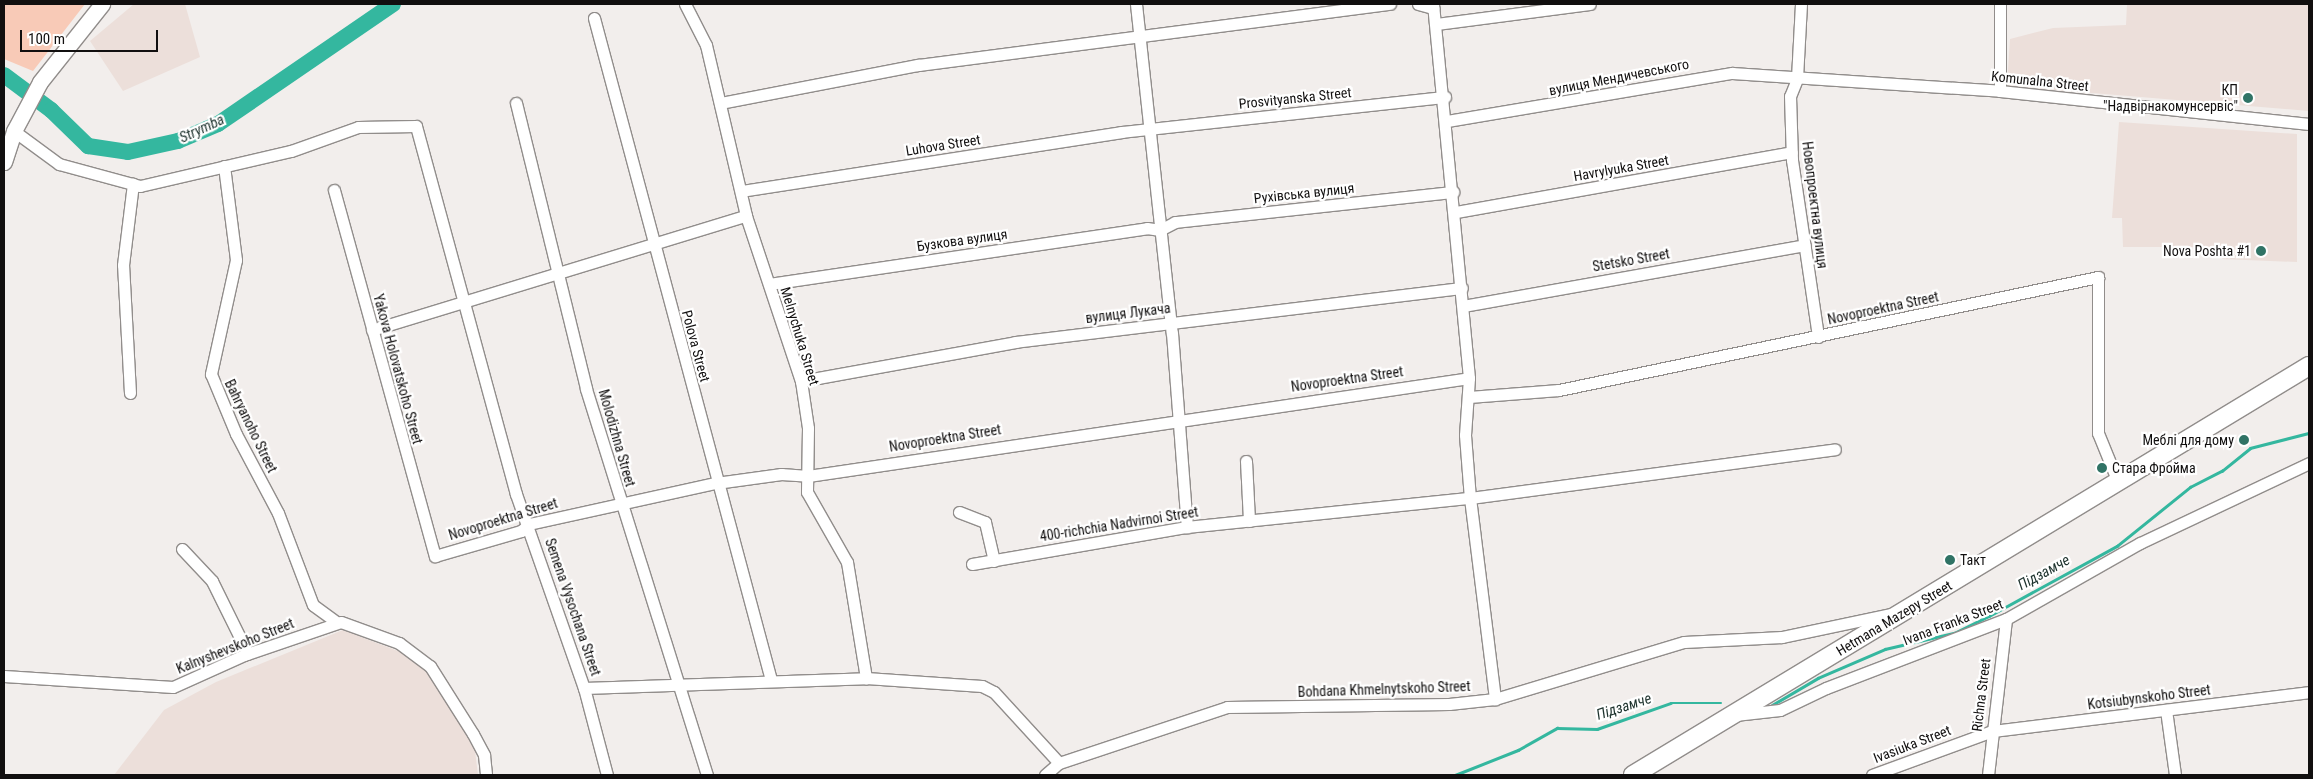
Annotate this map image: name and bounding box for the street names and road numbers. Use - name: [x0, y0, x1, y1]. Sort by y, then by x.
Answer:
- street label: вулиця Мендичевського: [1548, 55, 1690, 99]
- street label: Komunalna Street: [1990, 68, 2090, 94]
- street label: Prosvityanska Street: [1238, 84, 1352, 112]
- street label: Luhova Street: [904, 131, 982, 159]
- street label: Новопроектна вулиця: [1799, 140, 1831, 270]
- street label: Havrylyuka Street: [1572, 151, 1670, 185]
- street label: Рухівська вулиця: [1253, 179, 1355, 207]
- street label: Бузкова вулиця: [916, 225, 1008, 255]
- street label: Stetsko Street: [1591, 245, 1671, 275]
- street label: Melnychuka Street: [777, 285, 823, 387]
- street label: Novoproektna Street: [1826, 288, 1940, 328]
- street label: Yakova Holovatskoho Street: [370, 292, 426, 446]
- street label: вулиця Лукача: [1085, 299, 1171, 327]
- street label: Polova Street: [678, 308, 714, 384]
- street label: Novoproektna Street: [1290, 363, 1404, 395]
- street label: Bahryanoho Street: [221, 377, 281, 475]
- street label: Molodizhna Street: [595, 387, 639, 489]
- street label: Novoproektna Street: [888, 421, 1002, 455]
- street label: Novoproektna Street: [446, 494, 560, 544]
- street label: 400-richchia Nadvirnoi Street: [1039, 503, 1199, 545]
- street label: Semena Vysochana Street: [542, 536, 604, 678]
- street label: Hetmana Mazepy Street: [1833, 577, 1955, 659]
- street label: Ivana Franka Street: [1901, 595, 2005, 649]
- street label: Kalnyshevskoho Street: [174, 615, 296, 677]
- street label: Richna Street: [1968, 658, 1994, 732]
- street label: Bohdana Khmelnytskoho Street: [1297, 678, 1471, 700]
- street label: Kotsiubynskoho Street: [2086, 681, 2212, 713]
- street label: Ivasiuka Street: [1871, 722, 1953, 766]

